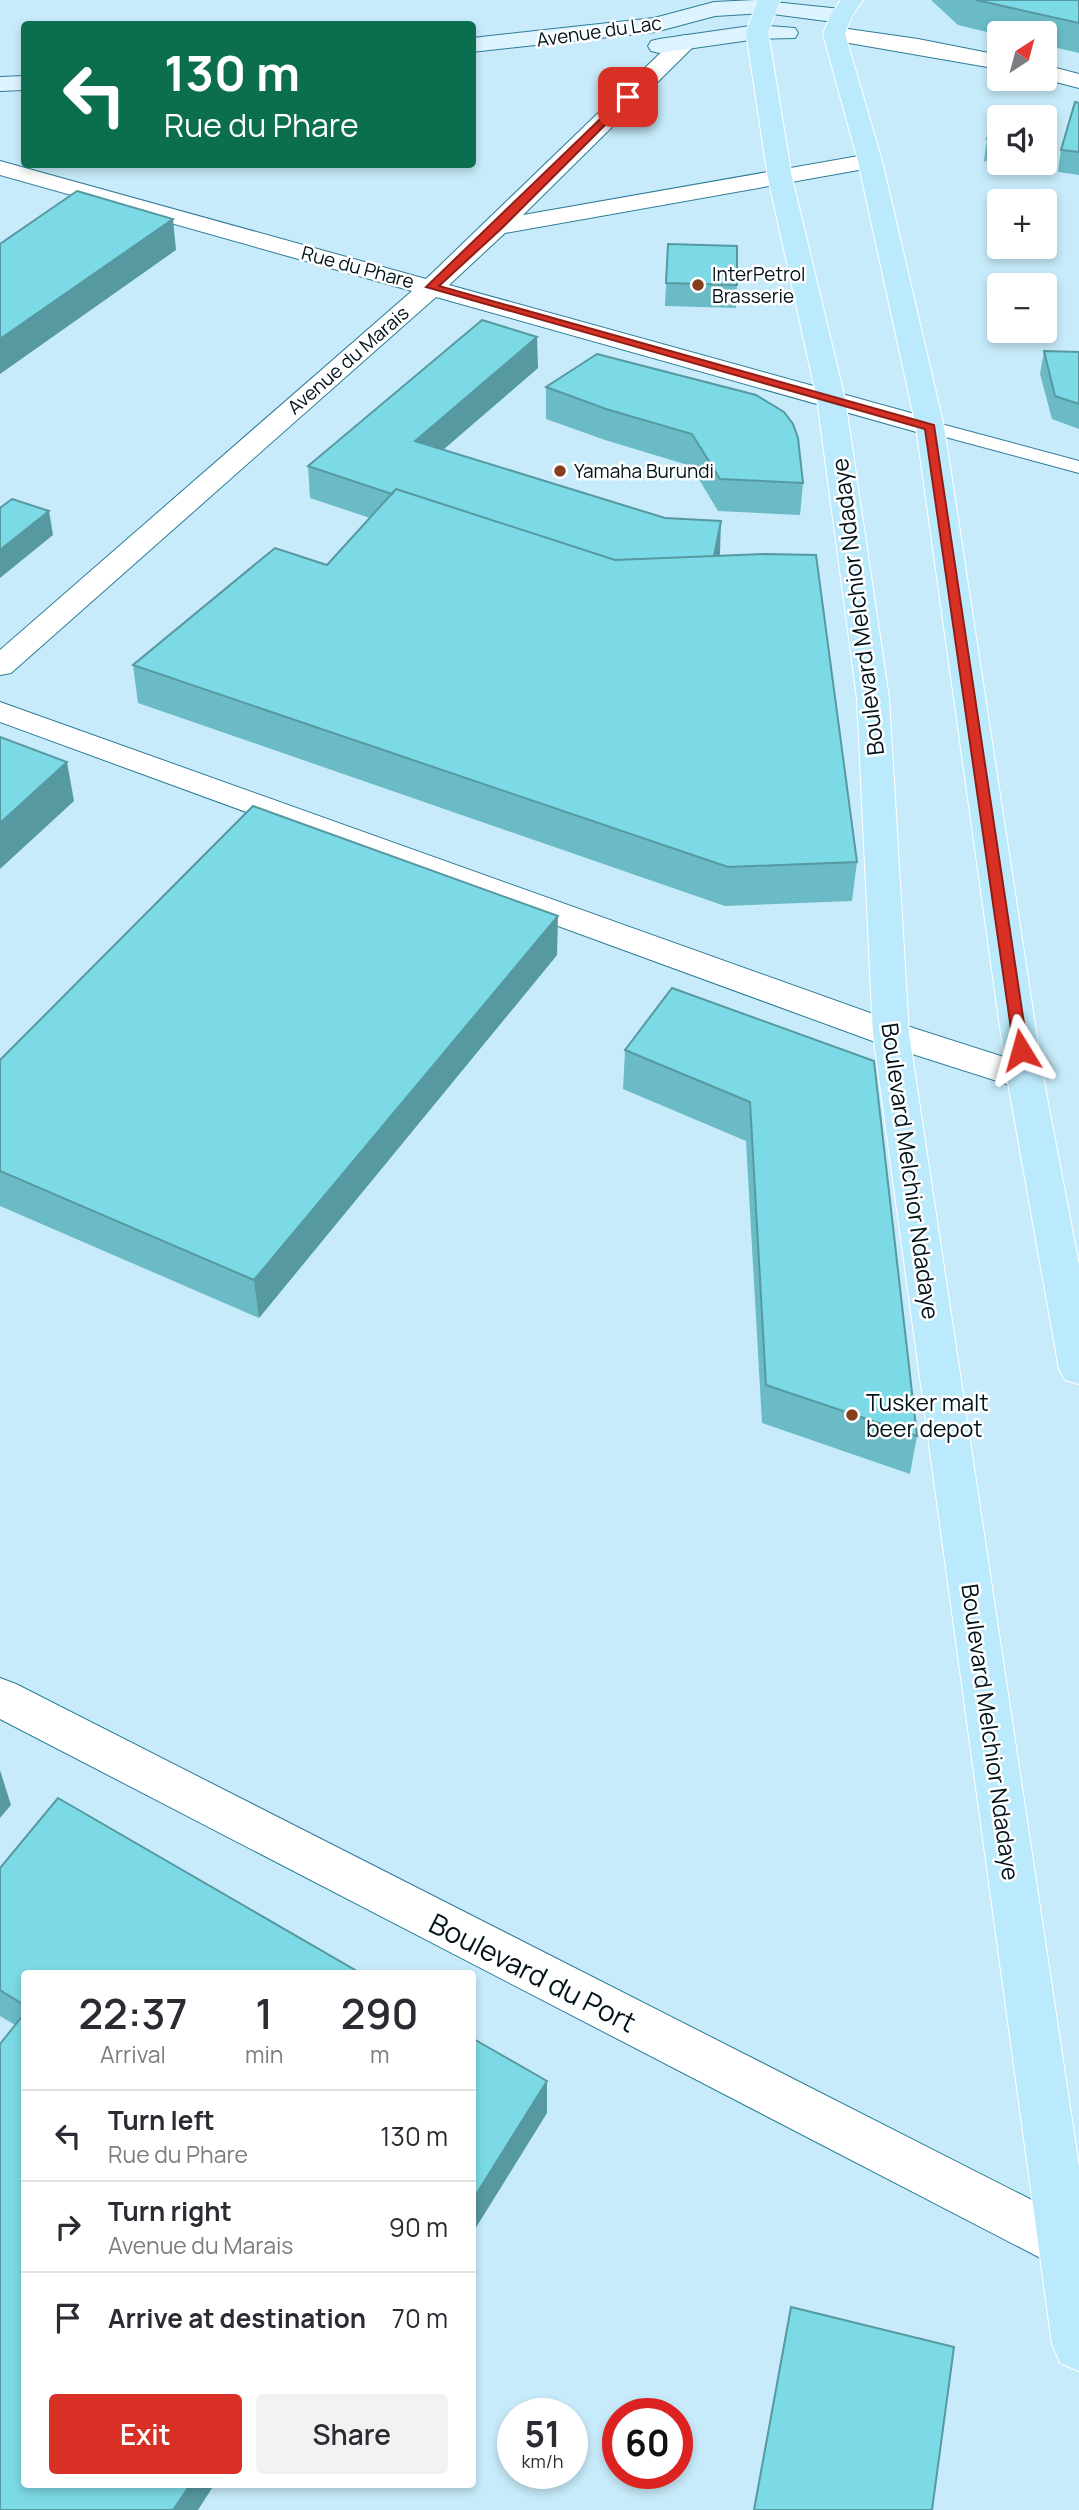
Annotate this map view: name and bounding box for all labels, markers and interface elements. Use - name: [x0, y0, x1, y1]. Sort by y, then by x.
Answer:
- street label: Avenue du Lac: [535, 9, 663, 53]
- north arrow: [987, 21, 1057, 91]
- map controls: [987, 21, 1057, 343]
- text: 130 m: [164, 39, 300, 106]
- icon: left: [49, 49, 140, 140]
- pin: [598, 67, 658, 127]
- icon: arrive: [609, 78, 647, 116]
- text: Rue du Phare: [164, 103, 359, 147]
- button: sound: [987, 105, 1057, 175]
- button: +: [987, 189, 1057, 259]
- street label: Rue du Phare: [299, 239, 417, 295]
- place label: InterPetrol Brasserie: [712, 261, 805, 309]
- button: −: [987, 273, 1057, 343]
- marker: InterPetrol Brasserie: [690, 277, 706, 293]
- street label: Avenue du Marais: [282, 300, 414, 420]
- street label: Boulevard Melchior Ndadaye: [823, 457, 891, 757]
- place label: Yamaha Burundi: [574, 458, 714, 484]
- marker: Yamaha Burundi: [552, 463, 568, 479]
- position arrow: [984, 1013, 1058, 1087]
- street label: Boulevard Melchior Ndadaye: [874, 1021, 948, 1321]
- place label: Tusker malt beer depot: [866, 1386, 989, 1444]
- marker: Tusker malt beer depot: [844, 1407, 860, 1423]
- street label: Boulevard Melchior Ndadaye: [954, 1582, 1028, 1882]
- street label: Boulevard du Port: [423, 1904, 643, 2040]
- text: 22:37: [78, 1984, 187, 2042]
- text: 1: [255, 1984, 273, 2042]
- text: 290: [341, 1984, 419, 2042]
- text: Arrival: [100, 2038, 166, 2070]
- text: min: [245, 2038, 283, 2070]
- text: m: [370, 2038, 389, 2070]
- text: Turn left: [108, 2102, 215, 2138]
- icon: left: [49, 2117, 87, 2155]
- text: 130 m: [380, 2118, 448, 2154]
- text: Rue du Phare: [108, 2138, 248, 2170]
- text: Turn right: [108, 2193, 232, 2229]
- icon: right: [49, 2208, 87, 2246]
- text: 90 m: [389, 2209, 448, 2245]
- text: Avenue du Marais: [108, 2229, 293, 2261]
- icon: arrive: [49, 2299, 87, 2337]
- text: Arrive at destination: [108, 2300, 366, 2336]
- text: 70 m: [392, 2300, 448, 2336]
- button: Exit: [49, 2394, 242, 2474]
- button: Share: [256, 2394, 448, 2474]
- speed limit sign: 60: [602, 2398, 693, 2489]
- text: 51: [525, 2410, 560, 2458]
- text: km/h: [522, 2449, 563, 2473]

